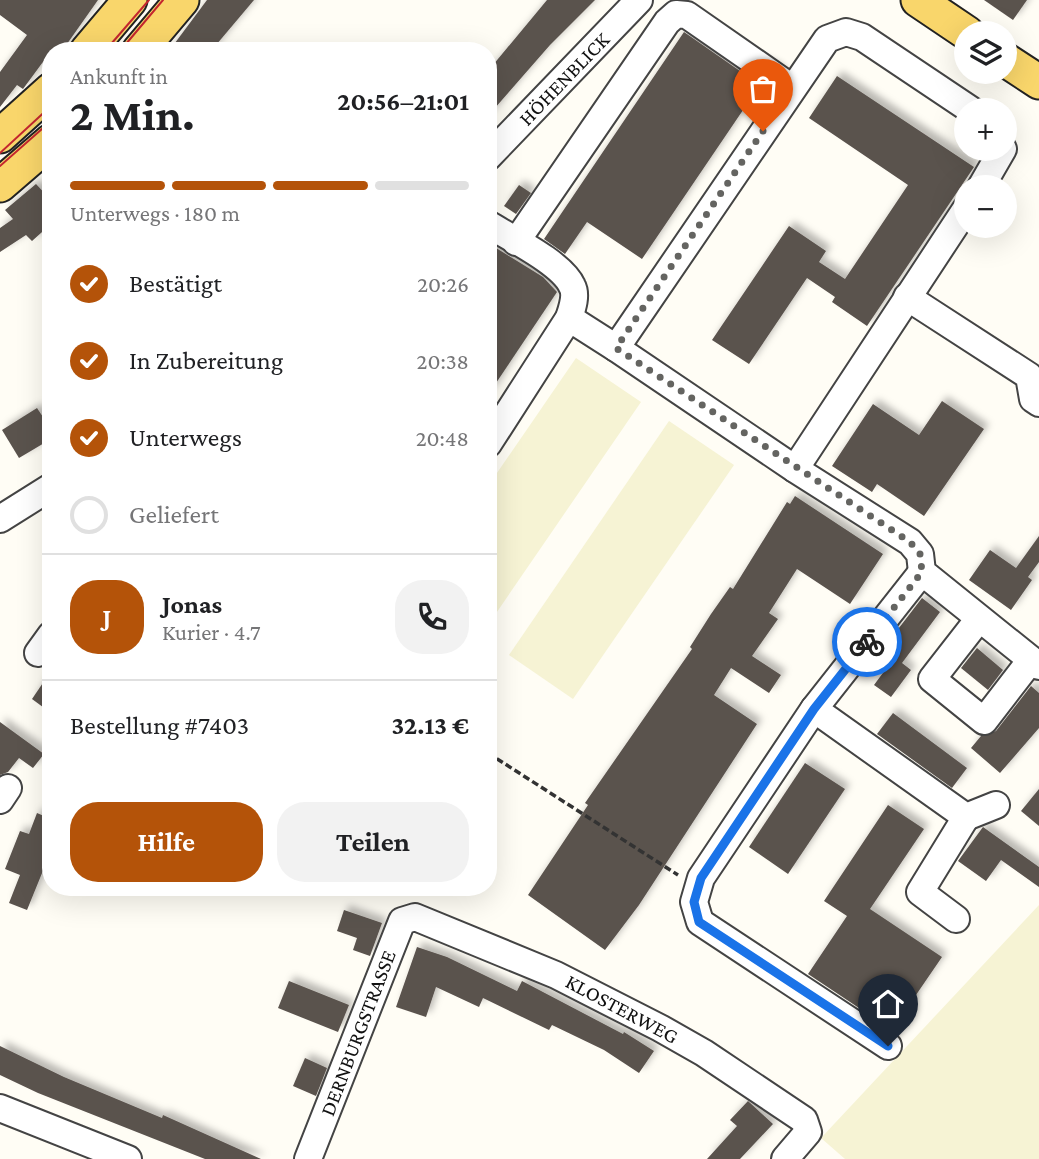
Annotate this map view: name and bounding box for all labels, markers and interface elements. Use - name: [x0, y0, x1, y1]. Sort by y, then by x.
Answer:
- map controls: [954, 21, 1017, 238]
- button: layers: [954, 21, 1017, 84]
- street label: HÖHENBLICK: [514, 27, 615, 130]
- pin: [733, 59, 793, 131]
- text: Ankunft in: [70, 63, 168, 89]
- icon: bag: [744, 70, 782, 108]
- text: 20:56–21:01: [337, 87, 469, 116]
- text: 2 Min.: [70, 89, 195, 140]
- button: +: [954, 98, 1017, 161]
- button: −: [954, 175, 1017, 238]
- text: Unterwegs · 180 m: [70, 200, 240, 226]
- icon: check: [70, 265, 108, 303]
- text: Bestätigt: [129, 269, 222, 298]
- text: 20:26: [417, 271, 469, 297]
- icon: check: [70, 342, 108, 380]
- text: In Zubereitung: [129, 346, 283, 375]
- text: 20:38: [416, 348, 469, 374]
- icon: check: [70, 419, 108, 457]
- text: Unterwegs: [129, 423, 242, 452]
- text: 20:48: [416, 425, 469, 451]
- text: Geliefert: [129, 500, 219, 529]
- button: phone: [395, 580, 469, 654]
- text: Jonas: [162, 590, 222, 619]
- text: J: [103, 603, 111, 632]
- courier: [832, 607, 902, 677]
- text: Kurier · 4.7: [162, 619, 261, 645]
- icon: bike: [848, 623, 886, 661]
- text: Bestellung #7403: [70, 711, 249, 740]
- text: 32.13 €: [392, 711, 469, 740]
- button: Hilfe: [70, 802, 263, 882]
- button: Teilen: [277, 802, 469, 882]
- street label: DERNBURGSTRASSE: [315, 947, 401, 1119]
- street label: KLOSTERWEG: [562, 969, 682, 1049]
- pin: [858, 974, 918, 1046]
- icon: home: [869, 985, 907, 1023]

